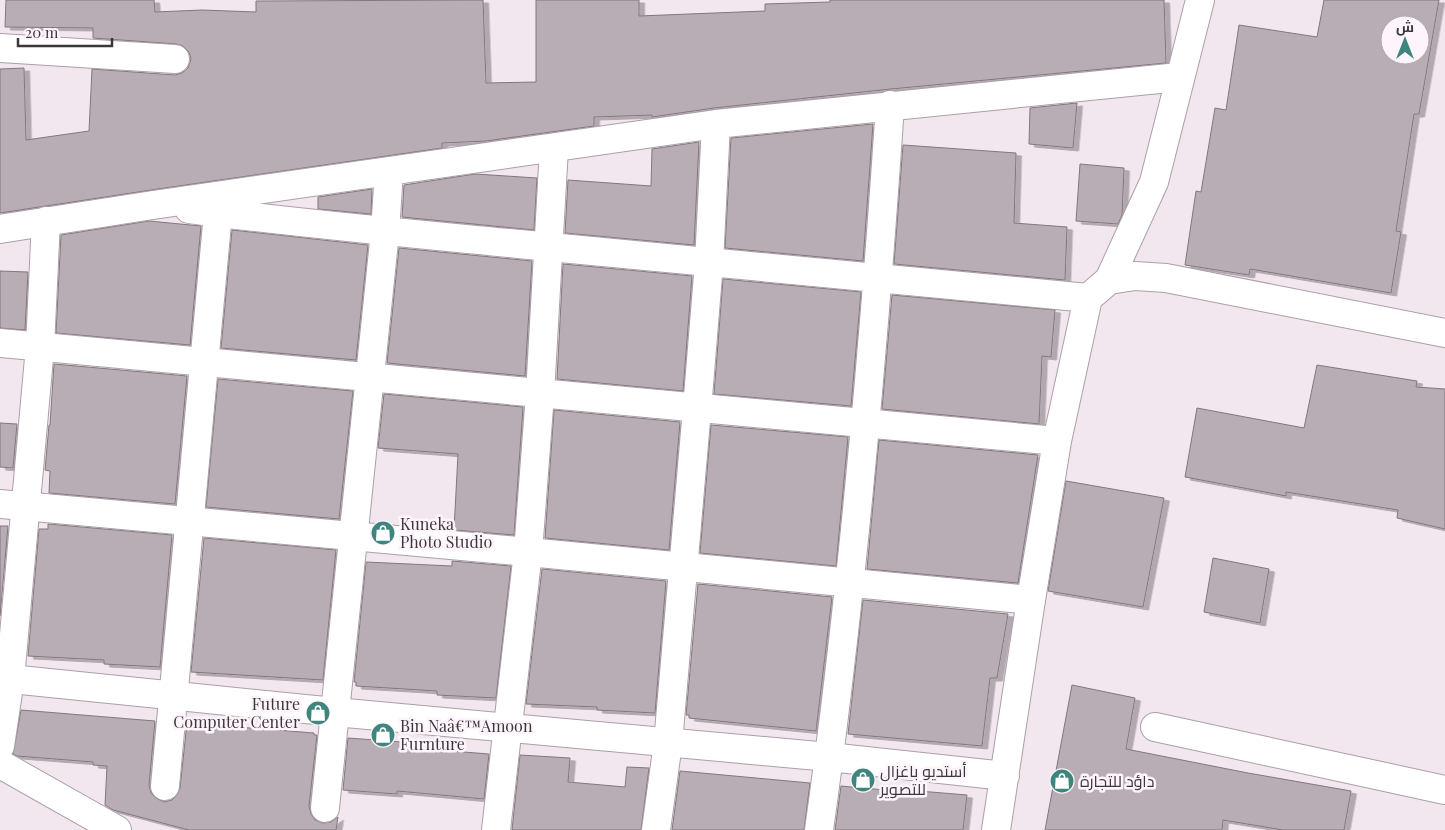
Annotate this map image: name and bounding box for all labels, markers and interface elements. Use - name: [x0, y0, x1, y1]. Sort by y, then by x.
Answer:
- scale bar: [18, 15, 111, 47]
- north arrow: [1380, 15, 1430, 65]
- text: ش: [1396, 17, 1414, 36]
- text: 20 m: [25, 22, 59, 42]
- place label: Kuneka Photo Studio: [400, 513, 492, 552]
- shop icon: Kuneka Photo Studio: [370, 520, 396, 546]
- place label: Future Computer Center: [173, 693, 300, 732]
- shop icon: Future Computer Center: [305, 700, 331, 726]
- place label: Bin Naâ€™Amoon Furnture: [400, 715, 533, 754]
- shop icon: Bin Naâ€™Amoon Furnture: [370, 722, 396, 748]
- place label: أستديو باغزال للتصوير: [879, 760, 967, 799]
- shop icon: أستديو باغزال للتصوير: [850, 767, 876, 793]
- shop icon: داؤد للتجارة: [1049, 768, 1075, 794]
- place label: داؤد للتجارة: [1080, 770, 1154, 791]

